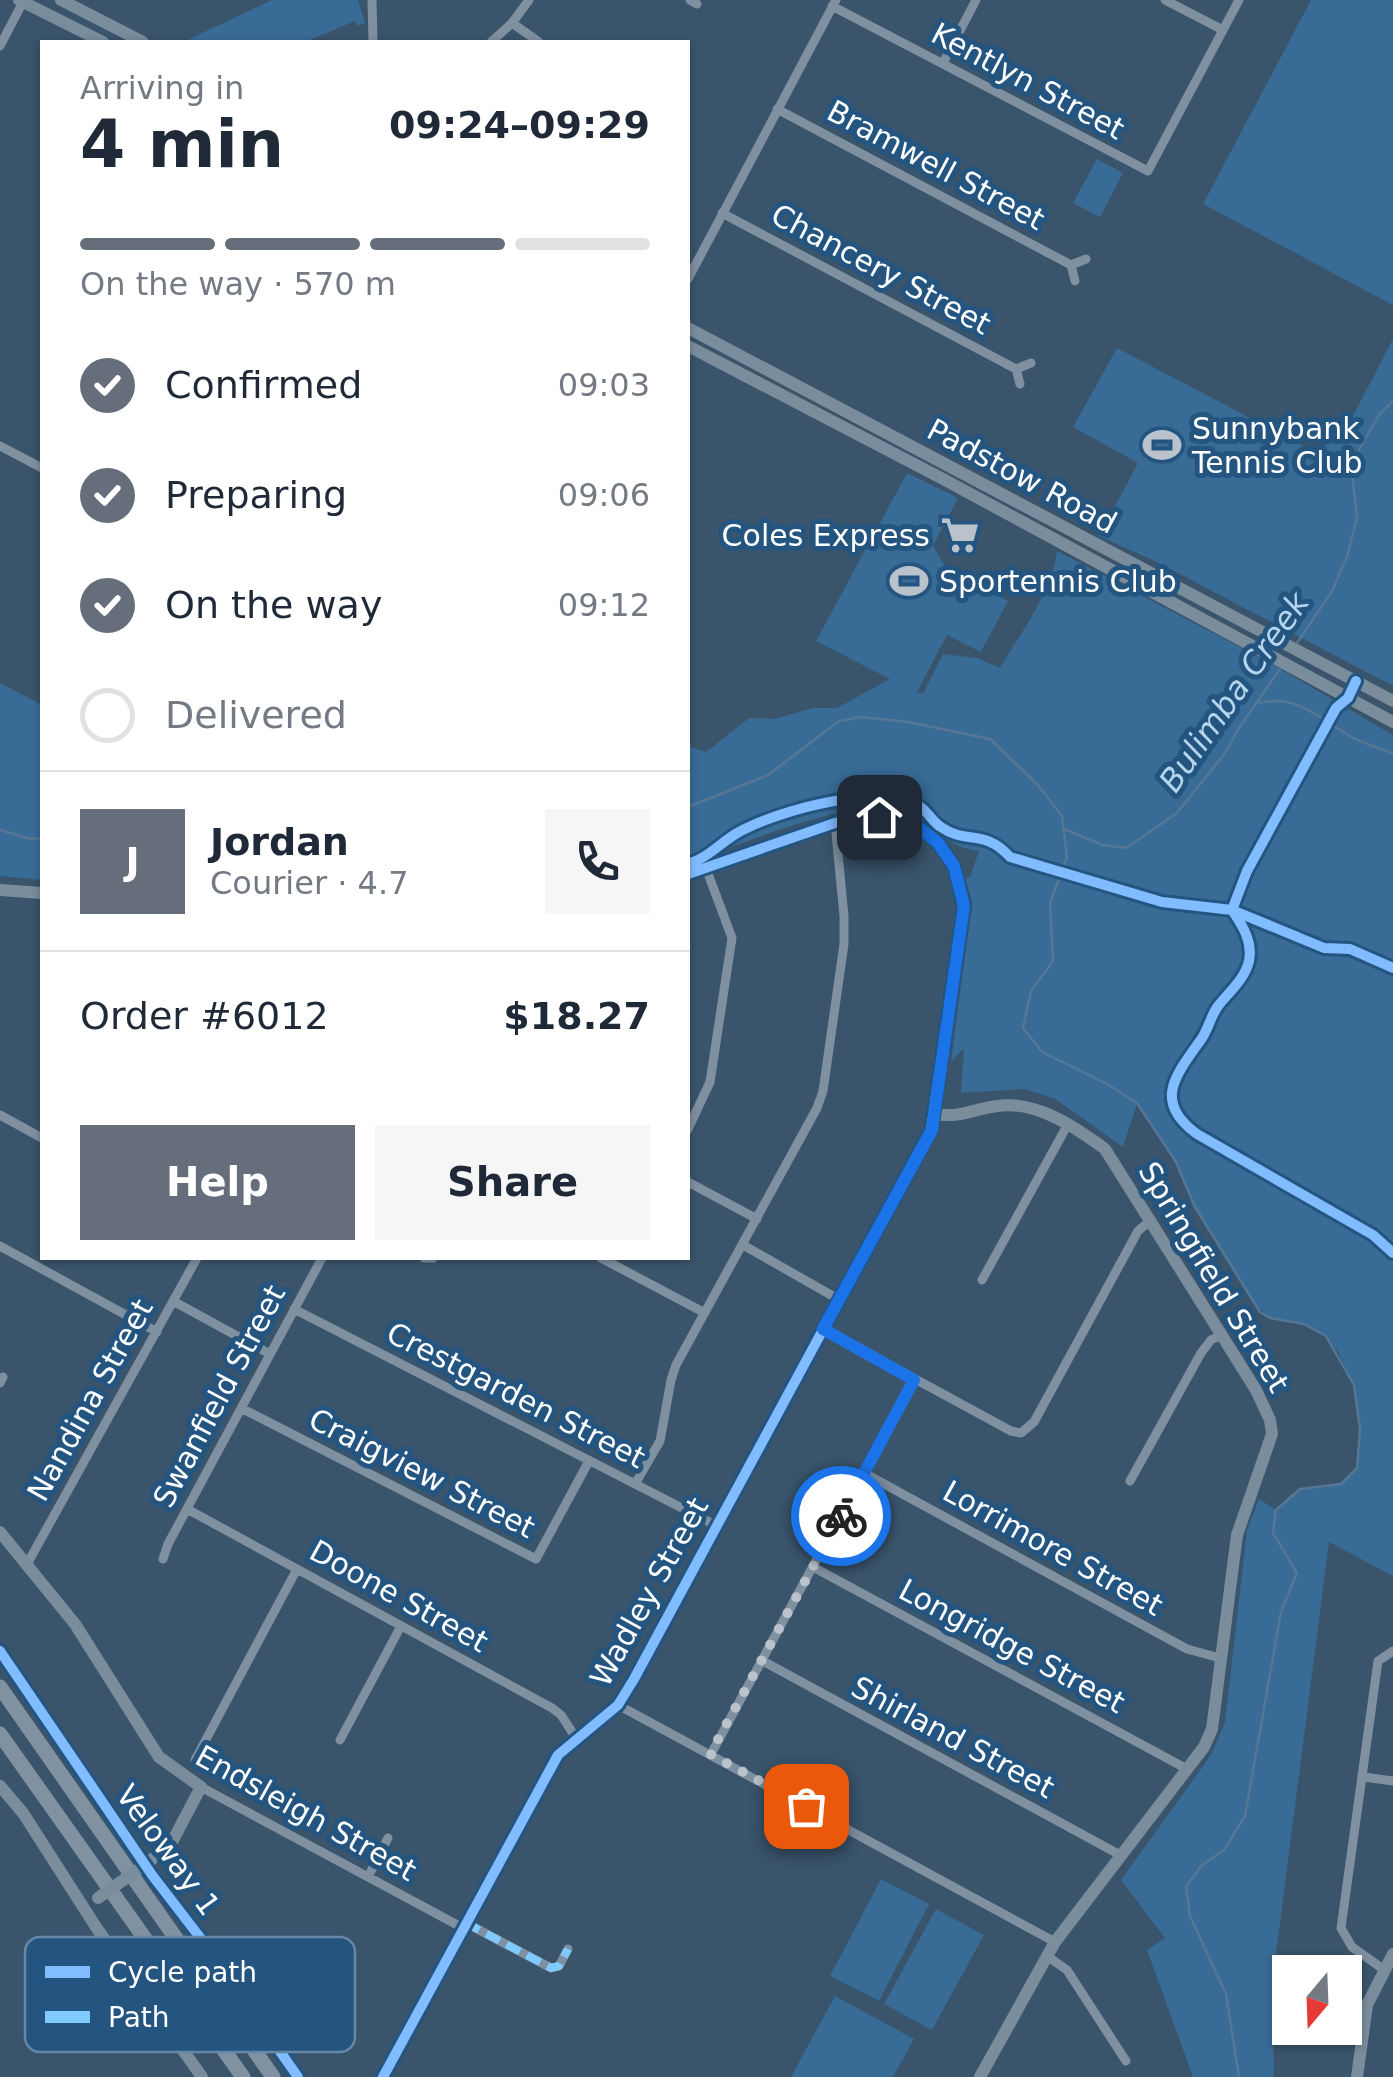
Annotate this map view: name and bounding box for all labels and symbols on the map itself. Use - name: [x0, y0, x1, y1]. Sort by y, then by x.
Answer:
- street label: Kentlyn Street: [926, 15, 1131, 147]
- street label: Bramwell Street: [821, 93, 1051, 237]
- street label: Chancery Street: [765, 196, 997, 342]
- street label: Padstow Road: [921, 411, 1123, 541]
- place label: Sunnybank Tennis Club: [1191, 411, 1363, 480]
- sports icon: Sunnybank Tennis Club: [1141, 424, 1183, 466]
- supermarket icon: Coles Express: [939, 514, 981, 556]
- place label: Coles Express: [722, 518, 930, 553]
- sports icon: Sportennis Club: [888, 560, 930, 602]
- place label: Sportennis Club: [939, 564, 1177, 599]
- water label: Bulimba Creek: [1151, 584, 1318, 799]
- pin: [837, 775, 922, 860]
- street label: Springfield Street: [1131, 1156, 1297, 1399]
- street label: Swanfield Street: [146, 1279, 292, 1513]
- street label: Nandina Street: [20, 1293, 160, 1507]
- street label: Crestgarden Street: [381, 1315, 651, 1475]
- street label: Craigview Street: [303, 1401, 541, 1545]
- courier: [791, 1466, 891, 1566]
- street label: Lorrimore Street: [937, 1473, 1169, 1623]
- street label: Wadley Street: [583, 1491, 715, 1693]
- street label: Doone Street: [304, 1533, 494, 1659]
- street label: Longridge Street: [893, 1572, 1131, 1720]
- street label: Shirland Street: [846, 1669, 1060, 1805]
- street label: Endsleigh Street: [190, 1738, 422, 1888]
- pin: [764, 1764, 849, 1849]
- street label: Veloway 1: [109, 1778, 227, 1922]
- legend: [25, 1937, 355, 2052]
- north arrow: [1272, 1955, 1362, 2045]
- text: Cycle path: [108, 1956, 257, 1989]
- text: Path: [108, 2001, 170, 2034]

